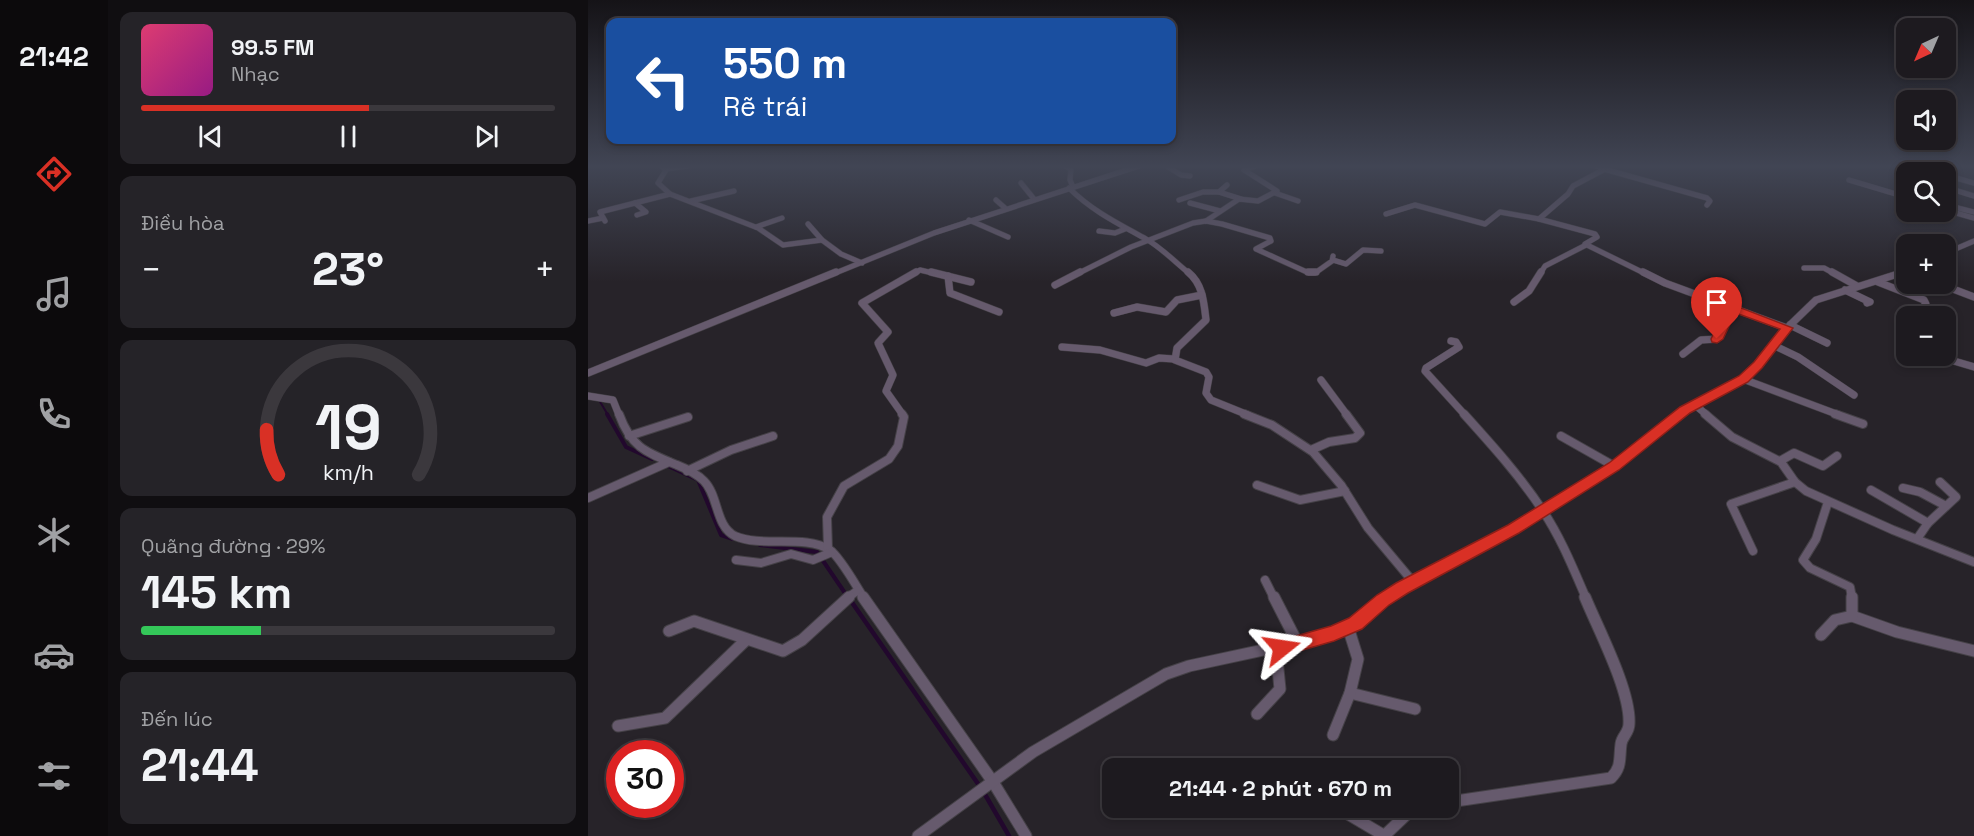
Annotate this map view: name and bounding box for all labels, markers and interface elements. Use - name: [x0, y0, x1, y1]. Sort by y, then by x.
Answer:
- north arrow: [1896, 18, 1956, 78]
- map controls: [1896, 18, 1956, 366]
- text: 99.5 FM: [231, 33, 314, 61]
- text: 550 m: [723, 37, 847, 90]
- text: 21:42: [19, 39, 89, 74]
- icon: left: [624, 42, 702, 120]
- text: Nhạc: [231, 61, 280, 87]
- text: Rẽ trái: [723, 89, 807, 124]
- button: sound: [1896, 90, 1956, 150]
- icon: previous: [194, 120, 227, 153]
- icon: pause: [332, 120, 365, 153]
- icon: next: [470, 120, 503, 153]
- icon: directions: [33, 153, 75, 195]
- button: search: [1896, 162, 1956, 222]
- text: Điều hòa: [141, 210, 225, 236]
- button: +: [1896, 234, 1956, 294]
- text: 23°: [312, 241, 384, 298]
- text: −: [141, 249, 161, 291]
- text: +: [535, 249, 555, 291]
- icon: music: [33, 273, 75, 315]
- pin: [1691, 277, 1742, 339]
- icon: arrive: [1700, 286, 1733, 319]
- button: −: [1896, 306, 1956, 366]
- text: 19: [315, 388, 381, 467]
- icon: phone: [33, 393, 75, 435]
- text: km/h: [322, 459, 374, 486]
- icon: climate: [33, 514, 75, 556]
- text: Quãng đường · 29%: [141, 533, 325, 559]
- text: 145 km: [141, 564, 292, 621]
- position arrow: [1250, 616, 1314, 680]
- icon: car: [33, 634, 75, 676]
- text: Đến lúc: [141, 706, 213, 732]
- text: 21:44: [141, 737, 259, 794]
- speed limit sign: 30: [606, 740, 684, 818]
- icon: filters: [33, 755, 75, 797]
- text: 21:44 · 2 phút · 670 m: [1169, 774, 1392, 802]

